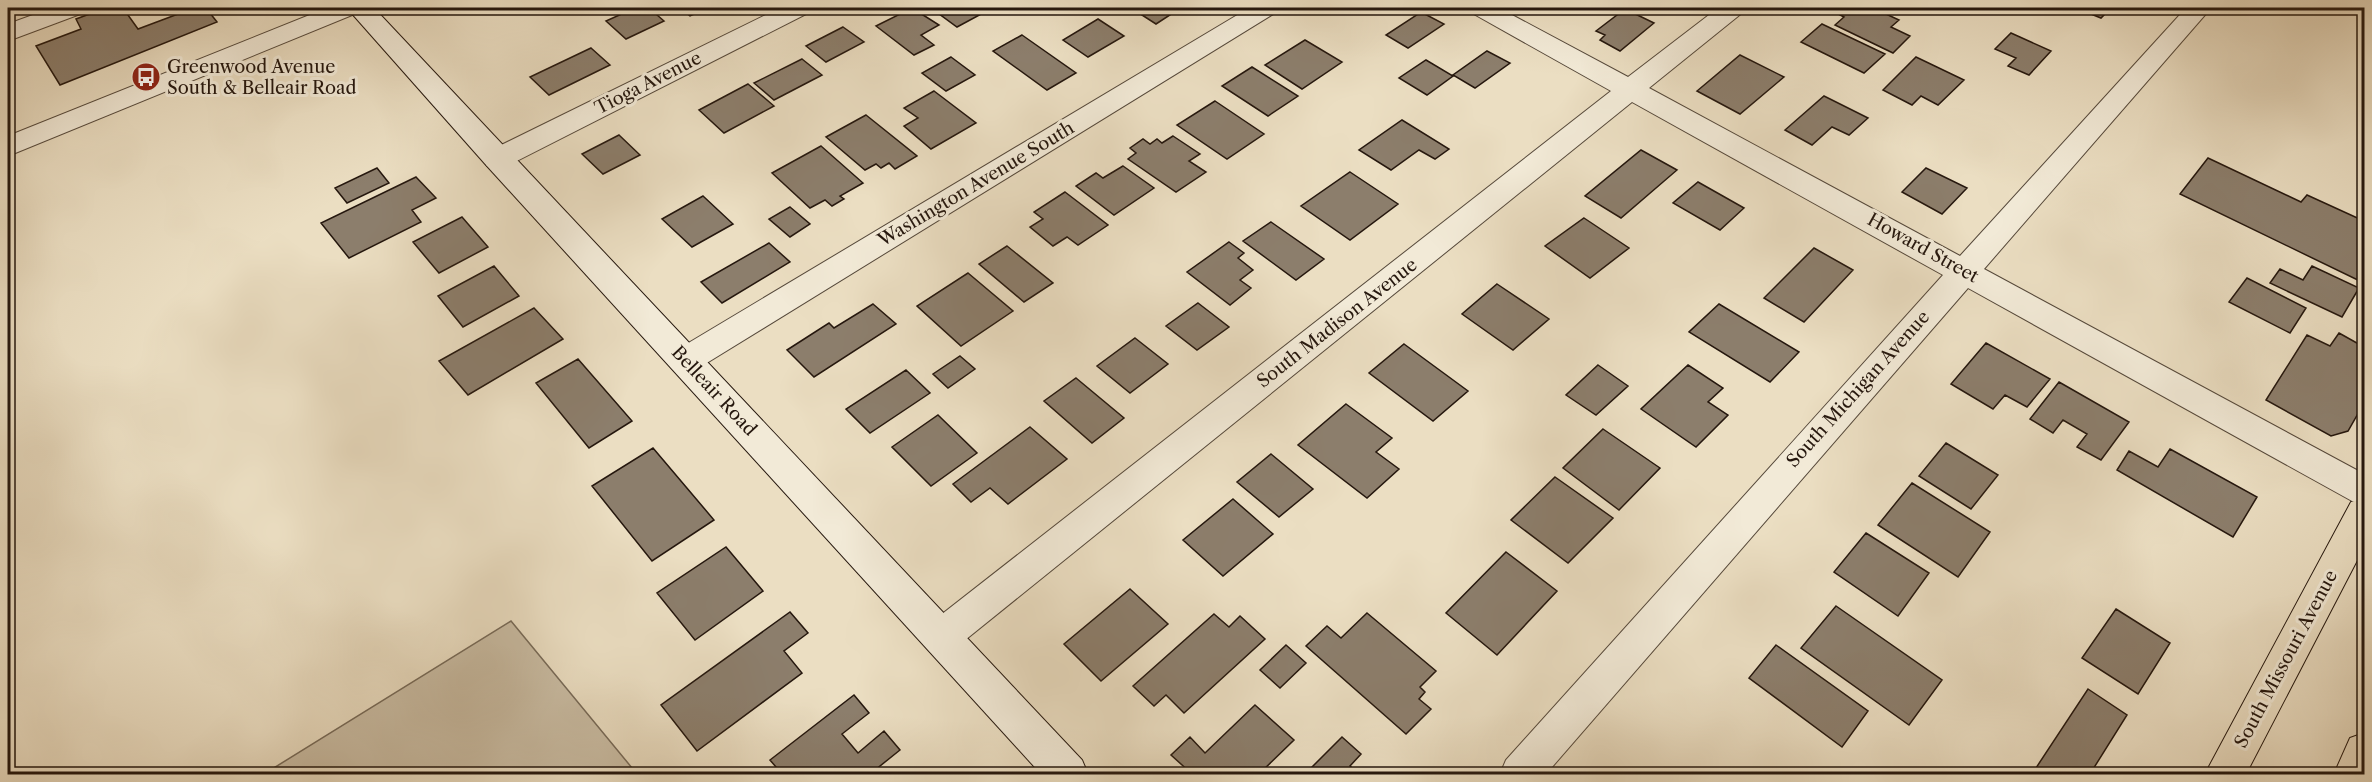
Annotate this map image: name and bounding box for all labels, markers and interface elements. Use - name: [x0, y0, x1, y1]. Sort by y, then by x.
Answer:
- street label: Tioga Avenue: [591, 47, 705, 119]
- place label: Greenwood Avenue South & Belleair Road: [167, 56, 357, 99]
- bus stop icon: Greenwood Avenue South & Belleair Road: [130, 61, 162, 93]
- street label: Washington Avenue South: [873, 117, 1078, 252]
- street label: Howard Street: [1864, 208, 1983, 288]
- street label: South Madison Avenue: [1252, 254, 1422, 392]
- street label: South Michigan Avenue: [1782, 306, 1934, 472]
- street label: Belleair Road: [667, 341, 761, 441]
- street label: South Missouri Avenue: [2230, 566, 2342, 752]

